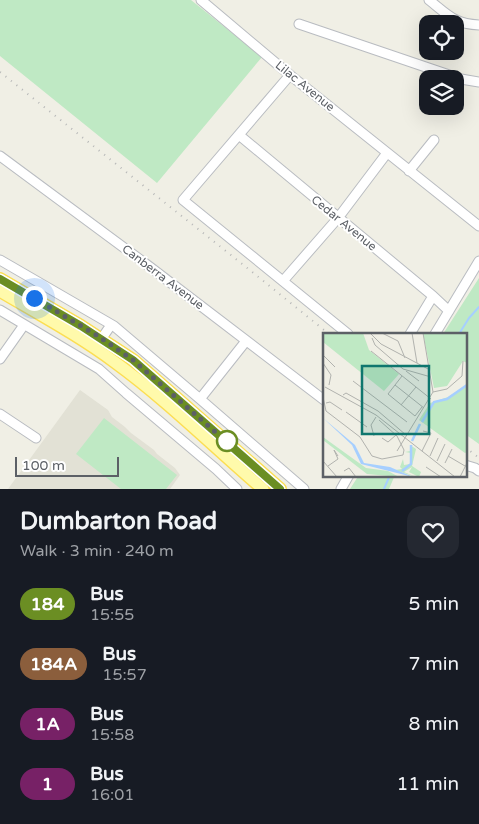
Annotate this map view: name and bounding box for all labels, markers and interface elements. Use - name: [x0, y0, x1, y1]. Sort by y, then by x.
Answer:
- map controls: [419, 15, 464, 115]
- button: locate: [419, 15, 464, 60]
- street label: Lilac Avenue: [273, 58, 338, 114]
- button: layers: [419, 70, 464, 115]
- street label: Cedar Avenue: [309, 192, 380, 254]
- street label: Canberra Avenue: [119, 242, 207, 312]
- your location: [22, 286, 47, 311]
- inset map: [323, 333, 466, 477]
- unlabelled marker: [216, 430, 238, 452]
- scale bar: [15, 454, 119, 477]
- text: 100 m: [22, 457, 65, 474]
- button: heart: [407, 506, 459, 558]
- text: Dumbarton Road: [20, 507, 217, 536]
- text: Walk · 3 min · 240 m: [20, 541, 174, 561]
- text: Bus: [90, 583, 124, 605]
- text: 184: [31, 593, 64, 615]
- text: 5 min: [408, 593, 459, 615]
- text: 15:55: [90, 605, 134, 625]
- text: Bus: [102, 643, 136, 665]
- text: 184A: [30, 653, 77, 675]
- text: 7 min: [408, 653, 459, 675]
- text: 15:57: [102, 665, 147, 685]
- text: Bus: [90, 703, 124, 725]
- text: 1A: [35, 713, 60, 735]
- text: 8 min: [408, 713, 459, 735]
- text: 15:58: [90, 725, 134, 745]
- text: Bus: [90, 763, 124, 785]
- text: 1: [42, 773, 53, 795]
- text: 11 min: [396, 773, 459, 795]
- text: 16:01: [90, 785, 134, 805]

